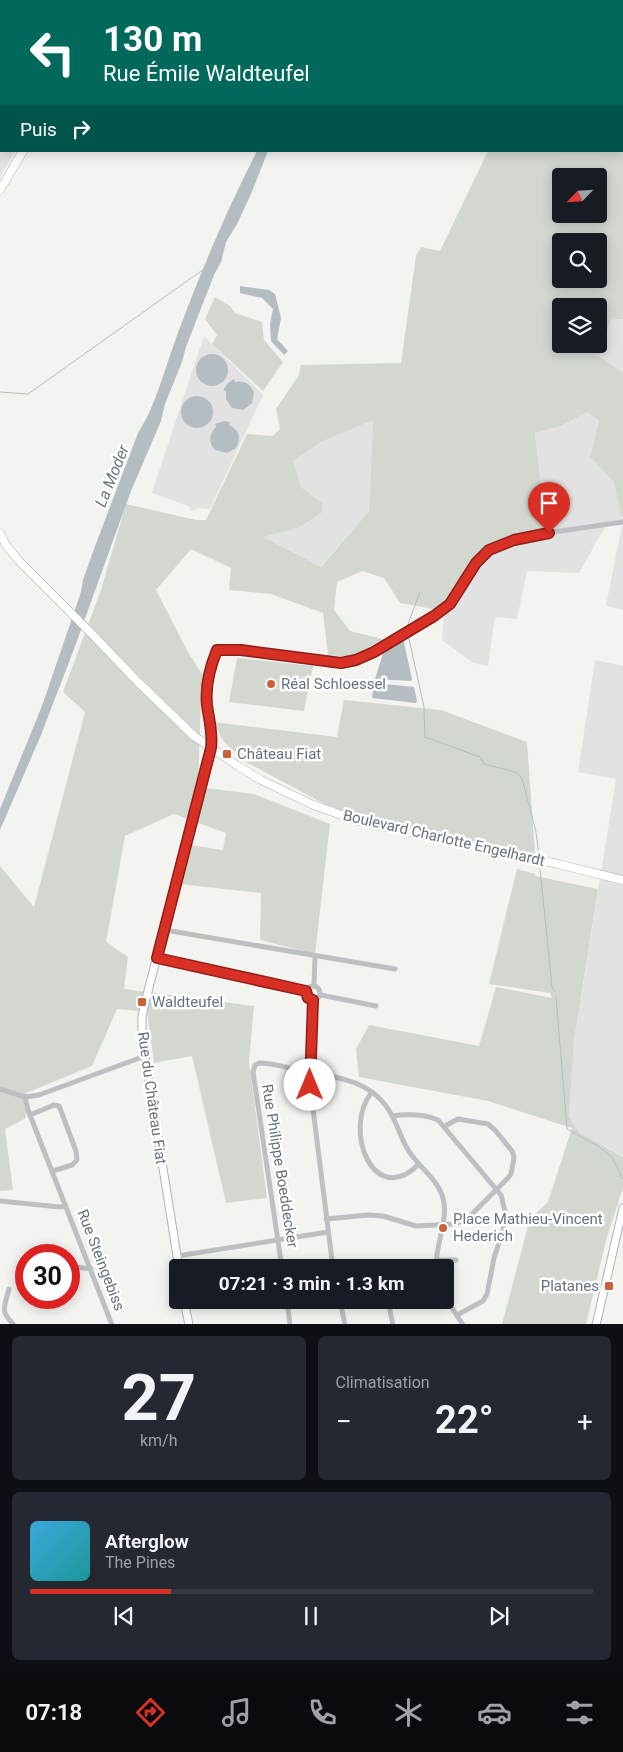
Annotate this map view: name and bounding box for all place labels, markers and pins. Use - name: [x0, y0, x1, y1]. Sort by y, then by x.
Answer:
- pin: [528, 482, 570, 533]
- place label: Réal Schloessel: [281, 675, 386, 693]
- marker: Réal Schloessel: [265, 678, 277, 690]
- place label: Château Fiat: [237, 745, 321, 763]
- marker: Château Fiat: [221, 748, 233, 760]
- place label: Waldteufel: [152, 993, 223, 1011]
- marker: Waldteufel: [136, 996, 148, 1008]
- place label: Place Mathieu-Vincent Hederich: [453, 1210, 603, 1245]
- marker: Place Mathieu-Vincent Hederich: [437, 1222, 449, 1234]
- place label: Platanes: [541, 1277, 599, 1295]
- marker: Platanes: [603, 1280, 615, 1292]

